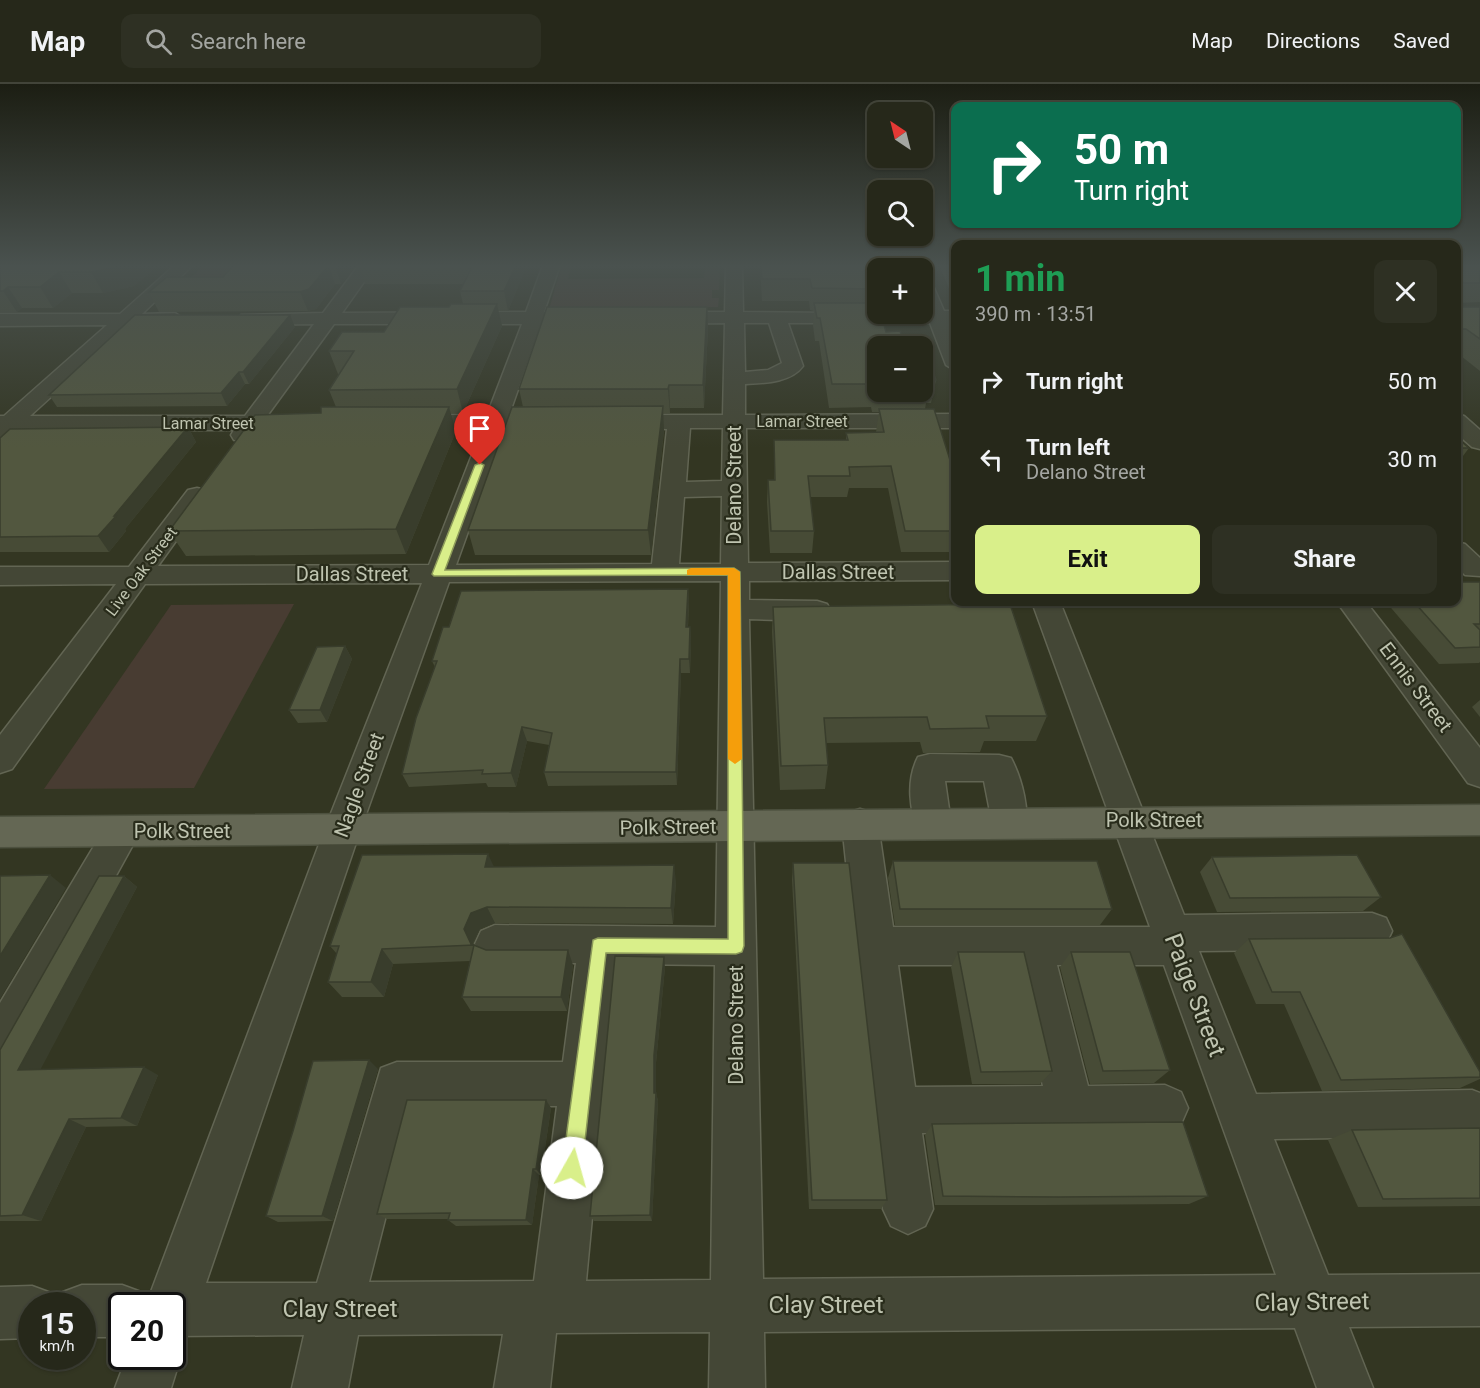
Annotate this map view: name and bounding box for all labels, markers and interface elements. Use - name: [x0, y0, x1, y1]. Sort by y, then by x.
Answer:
- search box: [121, 14, 541, 68]
- text: Map: [30, 25, 85, 58]
- icon: search: [142, 25, 175, 58]
- text: Search here: [190, 29, 306, 54]
- text: Map: [1191, 29, 1233, 53]
- text: Directions: [1266, 29, 1360, 53]
- text: Saved: [1393, 29, 1450, 53]
- north arrow: [867, 102, 933, 168]
- map controls: [867, 102, 933, 402]
- text: 50 m: [1074, 125, 1169, 174]
- icon: right: [975, 126, 1053, 204]
- text: Turn right: [1074, 175, 1189, 207]
- button: search: [867, 180, 933, 246]
- button: +: [867, 258, 933, 324]
- text: 1 min: [975, 258, 1066, 300]
- button: close: [1374, 260, 1437, 323]
- text: 390 m · 13:51: [975, 302, 1096, 326]
- button: −: [867, 336, 933, 402]
- icon: right: [975, 365, 1008, 398]
- text: Turn right: [1026, 369, 1123, 394]
- text: 50 m: [1388, 369, 1437, 394]
- pin: [454, 403, 505, 465]
- icon: arrive: [463, 412, 496, 445]
- street label: Lamar Street: [756, 412, 848, 431]
- street label: Lamar Street: [162, 414, 254, 433]
- street label: Delano Street: [722, 425, 746, 545]
- text: Turn left: [1026, 435, 1110, 460]
- icon: left: [975, 443, 1008, 476]
- text: 30 m: [1388, 447, 1437, 472]
- text: Delano Street: [1026, 460, 1146, 484]
- street label: Live Oak Street: [102, 523, 181, 620]
- button: Exit: [975, 525, 1200, 594]
- button: Share: [1212, 525, 1437, 594]
- street label: Dallas Street: [782, 560, 894, 584]
- street label: Dallas Street: [296, 562, 408, 586]
- street label: Ennis Street: [1374, 637, 1458, 737]
- street label: Nagle Street: [329, 729, 389, 841]
- street label: Polk Street: [1106, 808, 1202, 832]
- street label: Polk Street: [619, 814, 717, 840]
- street label: Polk Street: [134, 819, 230, 843]
- street label: Paige Street: [1159, 930, 1231, 1061]
- street label: Delano Street: [724, 965, 748, 1085]
- position arrow: [540, 1136, 604, 1200]
- street label: Clay Street: [1254, 1287, 1370, 1317]
- street label: Clay Street: [769, 1291, 884, 1319]
- speed limit sign: 20: [108, 1292, 186, 1370]
- street label: Clay Street: [283, 1295, 398, 1323]
- text: 15: [40, 1306, 74, 1341]
- text: km/h: [39, 1337, 75, 1355]

